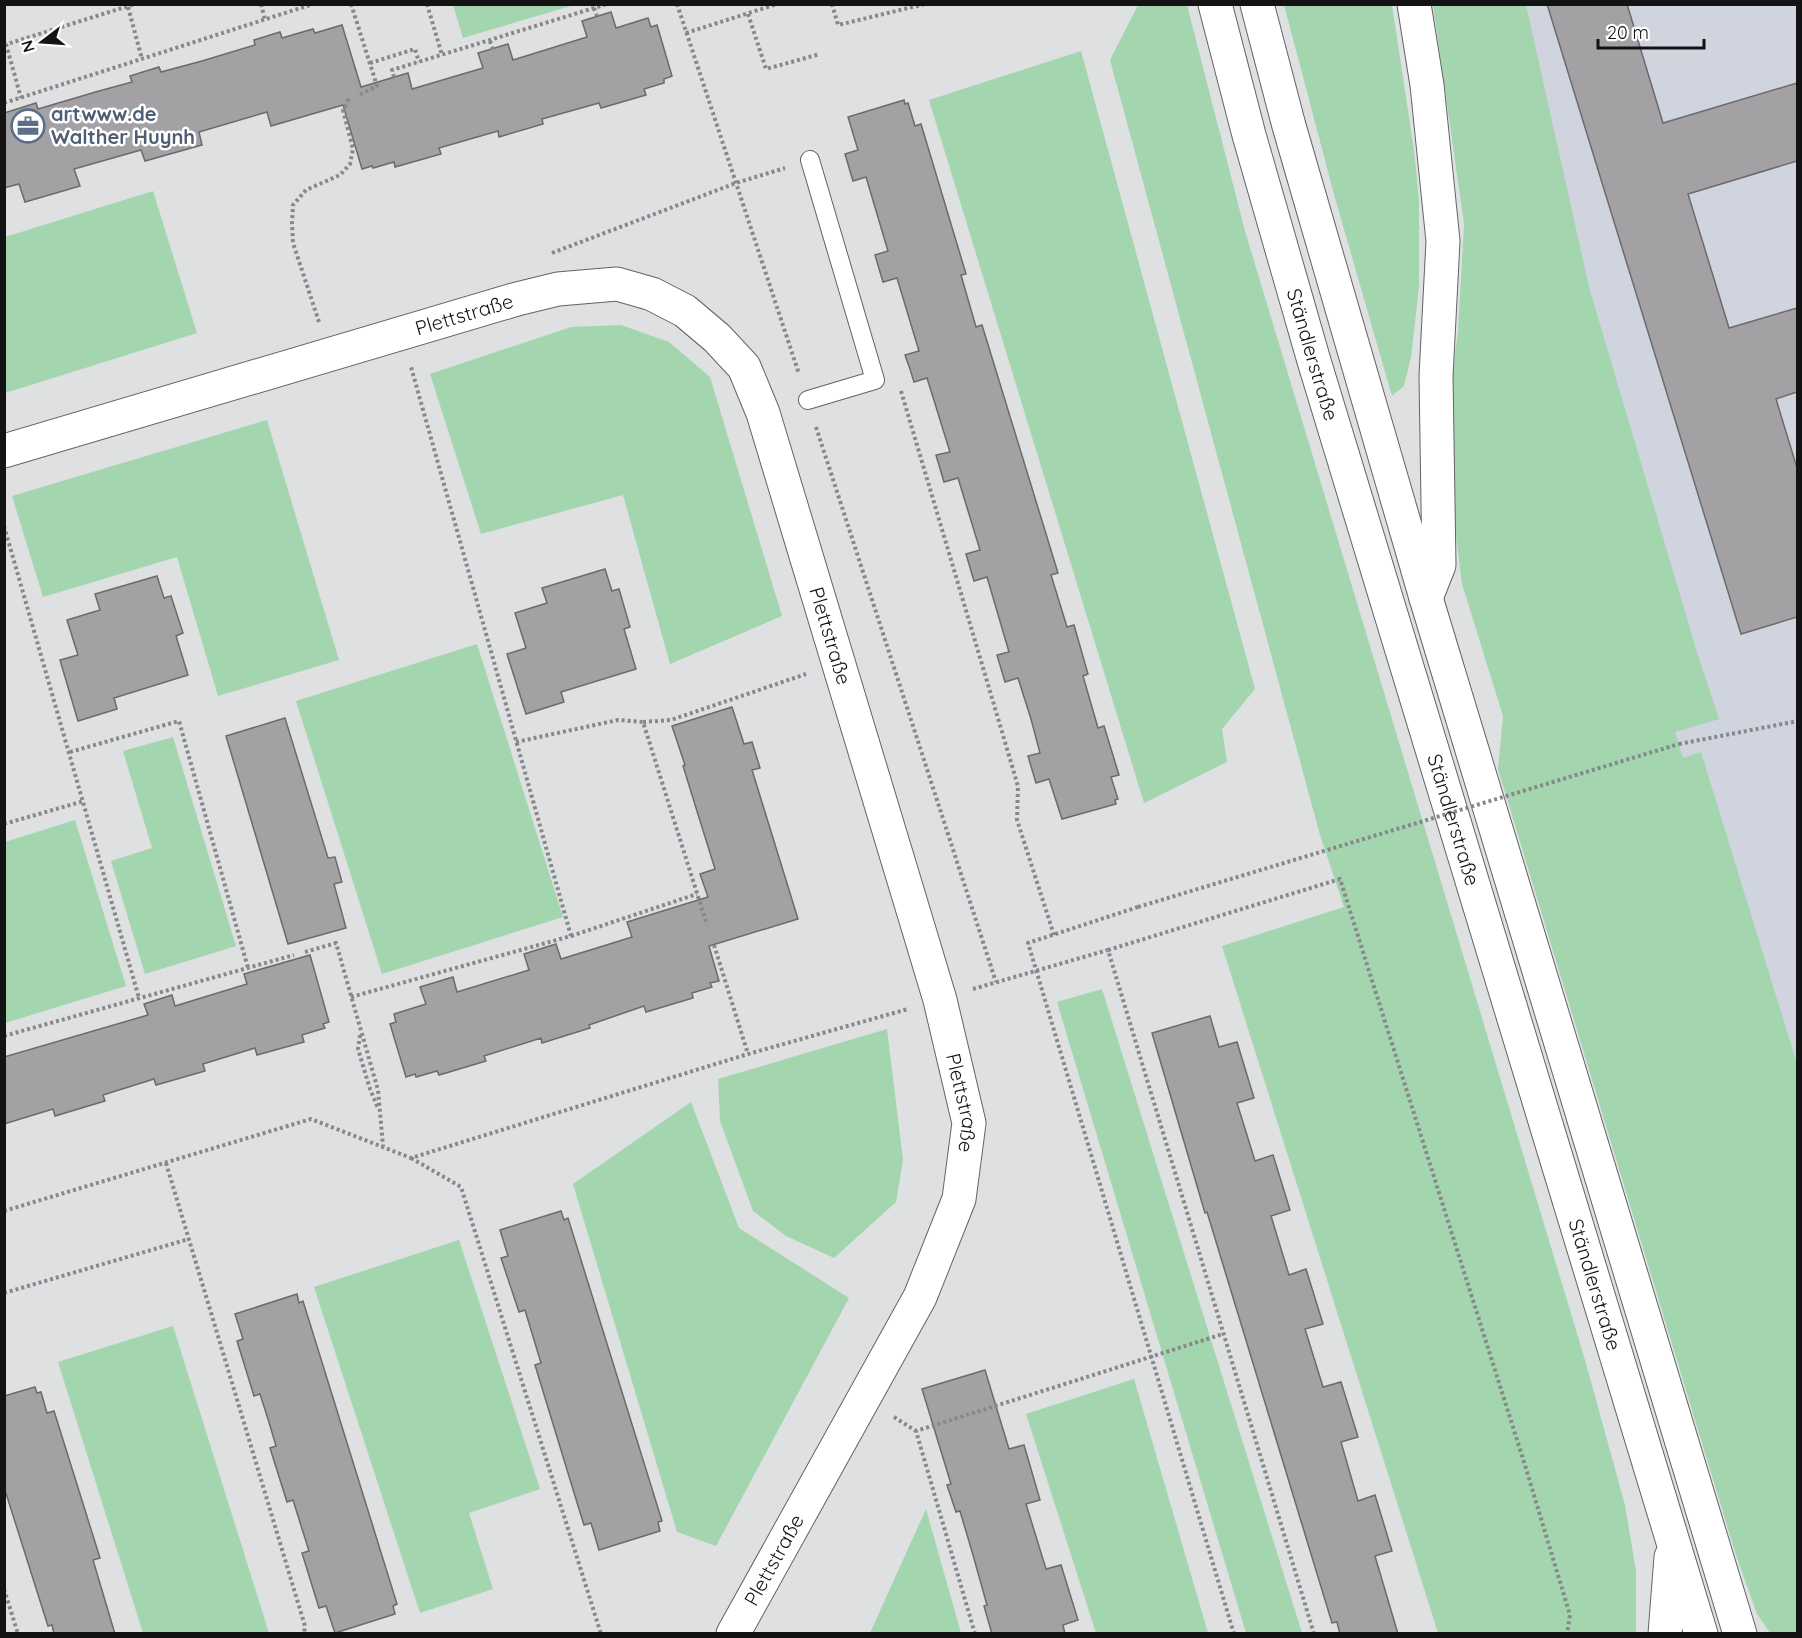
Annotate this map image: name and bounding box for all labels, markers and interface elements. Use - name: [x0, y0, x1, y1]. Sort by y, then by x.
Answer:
- north arrow: [12, 12, 72, 72]
- scale bar: [1598, 12, 1704, 50]
- text: 20 m: [1607, 21, 1649, 44]
- text: N: [16, 38, 39, 55]
- place label: artwww.de Walther Huynh: [51, 101, 195, 149]
- office icon: artwww.de Walther Huynh: [10, 108, 46, 144]
- street label: Ständlerstraße: [1282, 286, 1344, 424]
- street label: Plettstraße: [412, 288, 516, 340]
- street label: Plettstraße: [804, 584, 857, 688]
- street label: Ständlerstraße: [1422, 751, 1486, 889]
- street label: Plettstraße: [941, 1051, 983, 1154]
- street label: Ständlerstraße: [1563, 1216, 1627, 1354]
- street label: Plettstraße: [738, 1510, 809, 1610]

